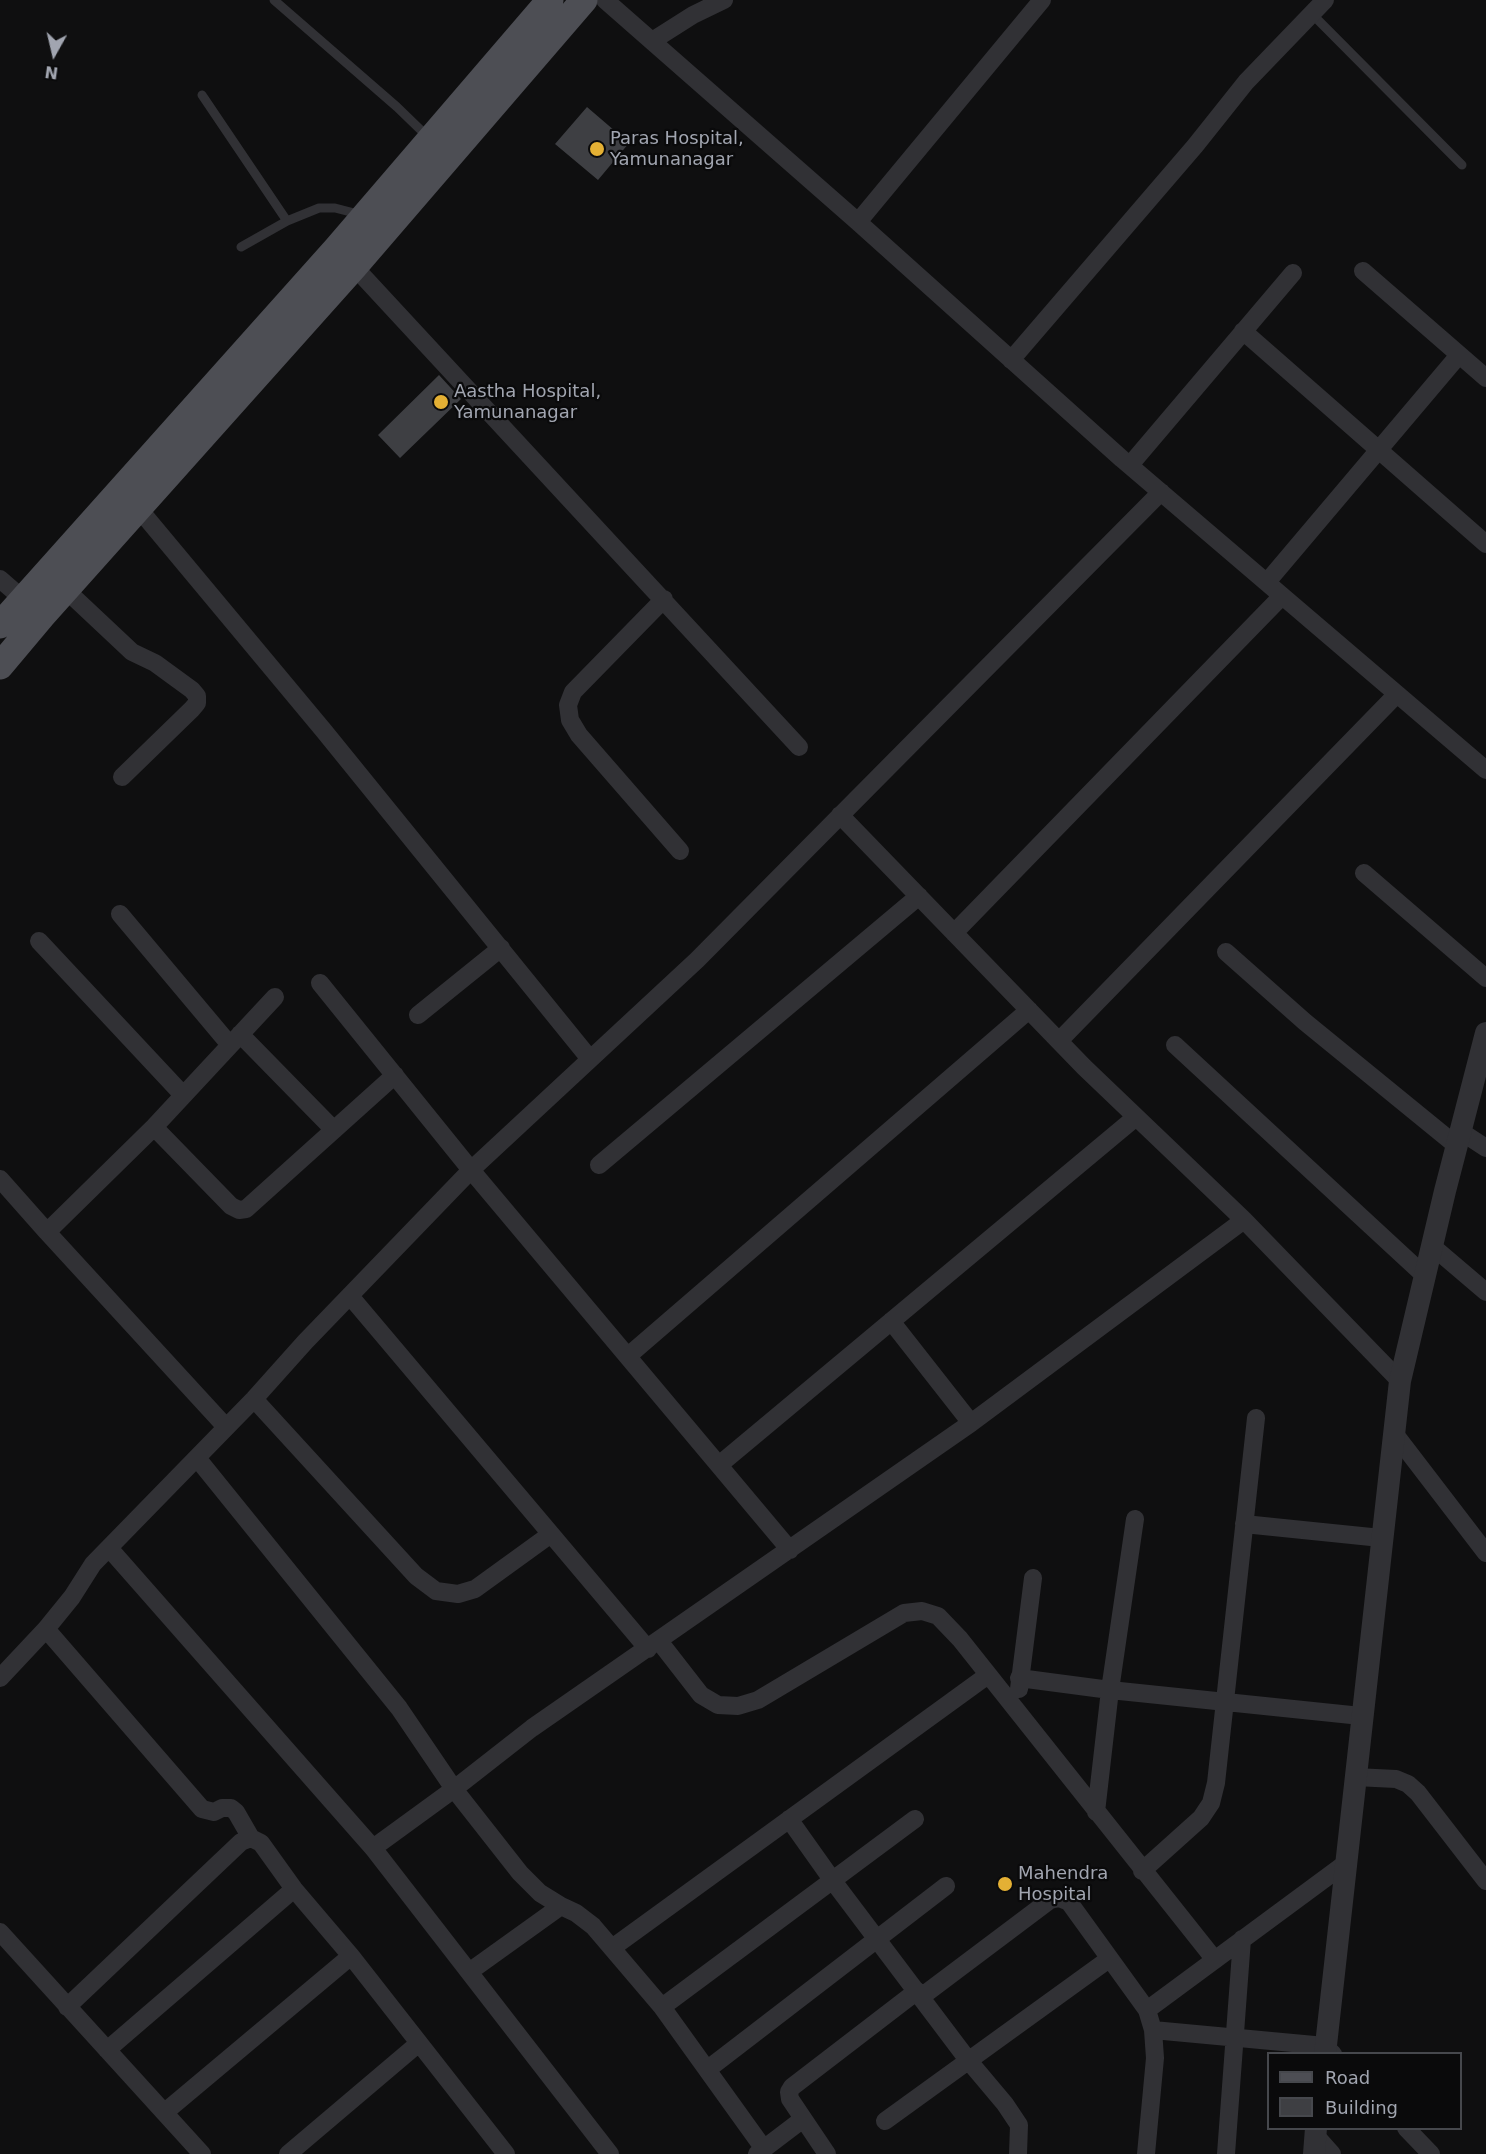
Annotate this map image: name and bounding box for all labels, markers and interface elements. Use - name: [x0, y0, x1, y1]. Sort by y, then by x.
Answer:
- north arrow: [24, 24, 84, 84]
- text: N: [43, 62, 59, 83]
- place label: Paras Hospital, Yamunanagar: [610, 128, 744, 170]
- marker: Paras Hospital, Yamunanagar: [588, 140, 606, 158]
- place label: Aastha Hospital, Yamunanagar: [454, 381, 601, 424]
- marker: Aastha Hospital, Yamunanagar: [432, 393, 450, 411]
- place label: Mahendra Hospital: [1018, 1863, 1108, 1906]
- marker: Mahendra Hospital: [996, 1875, 1014, 1893]
- legend: [1267, 2052, 1462, 2130]
- text: Road: [1325, 2067, 1370, 2088]
- text: Building: [1325, 2097, 1398, 2118]

